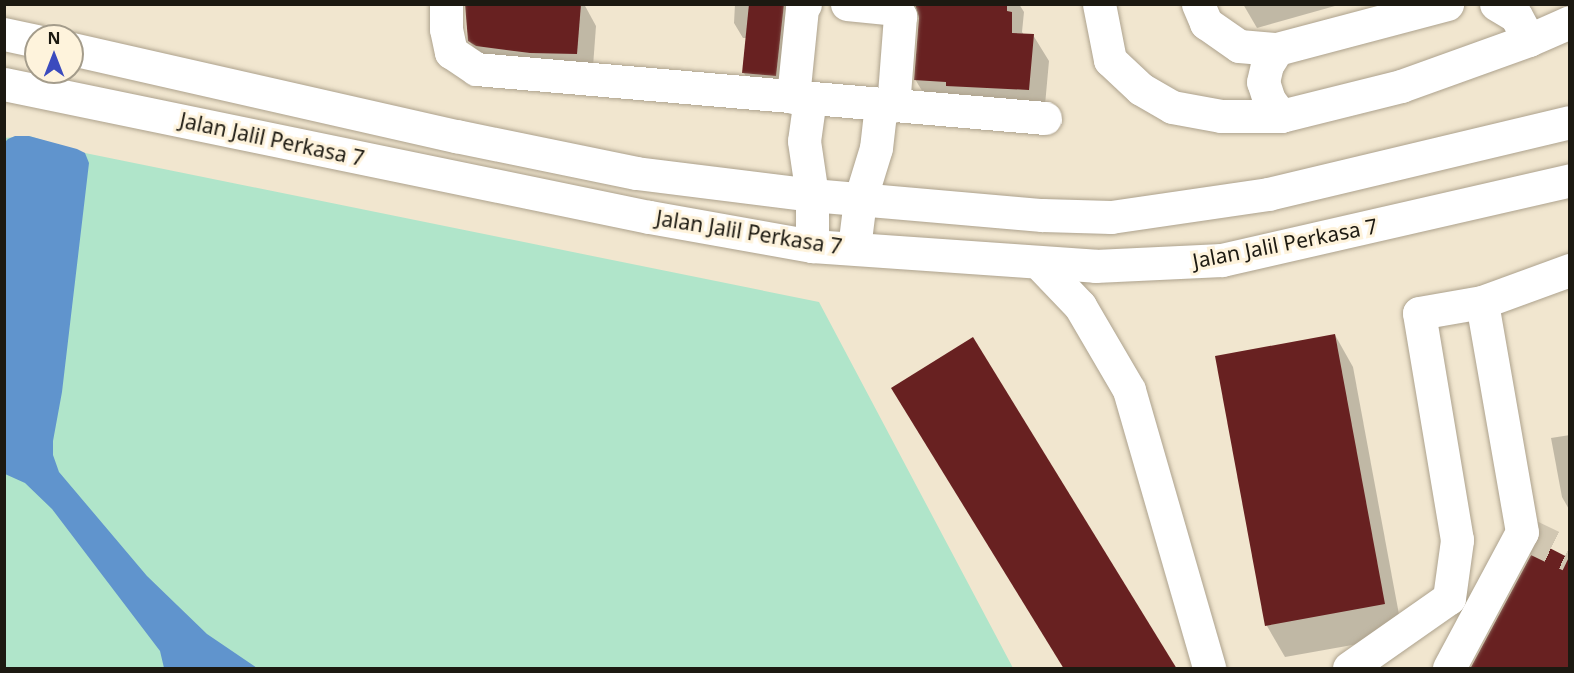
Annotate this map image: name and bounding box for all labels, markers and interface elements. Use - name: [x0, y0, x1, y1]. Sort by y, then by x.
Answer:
- north arrow: [24, 24, 84, 84]
- text: N: [47, 27, 61, 49]
- street label: Jalan Jalil Perkasa 7: [177, 107, 367, 171]
- street label: Jalan Jalil Perkasa 7: [654, 205, 844, 259]
- street label: Jalan Jalil Perkasa 7: [1190, 213, 1380, 273]

